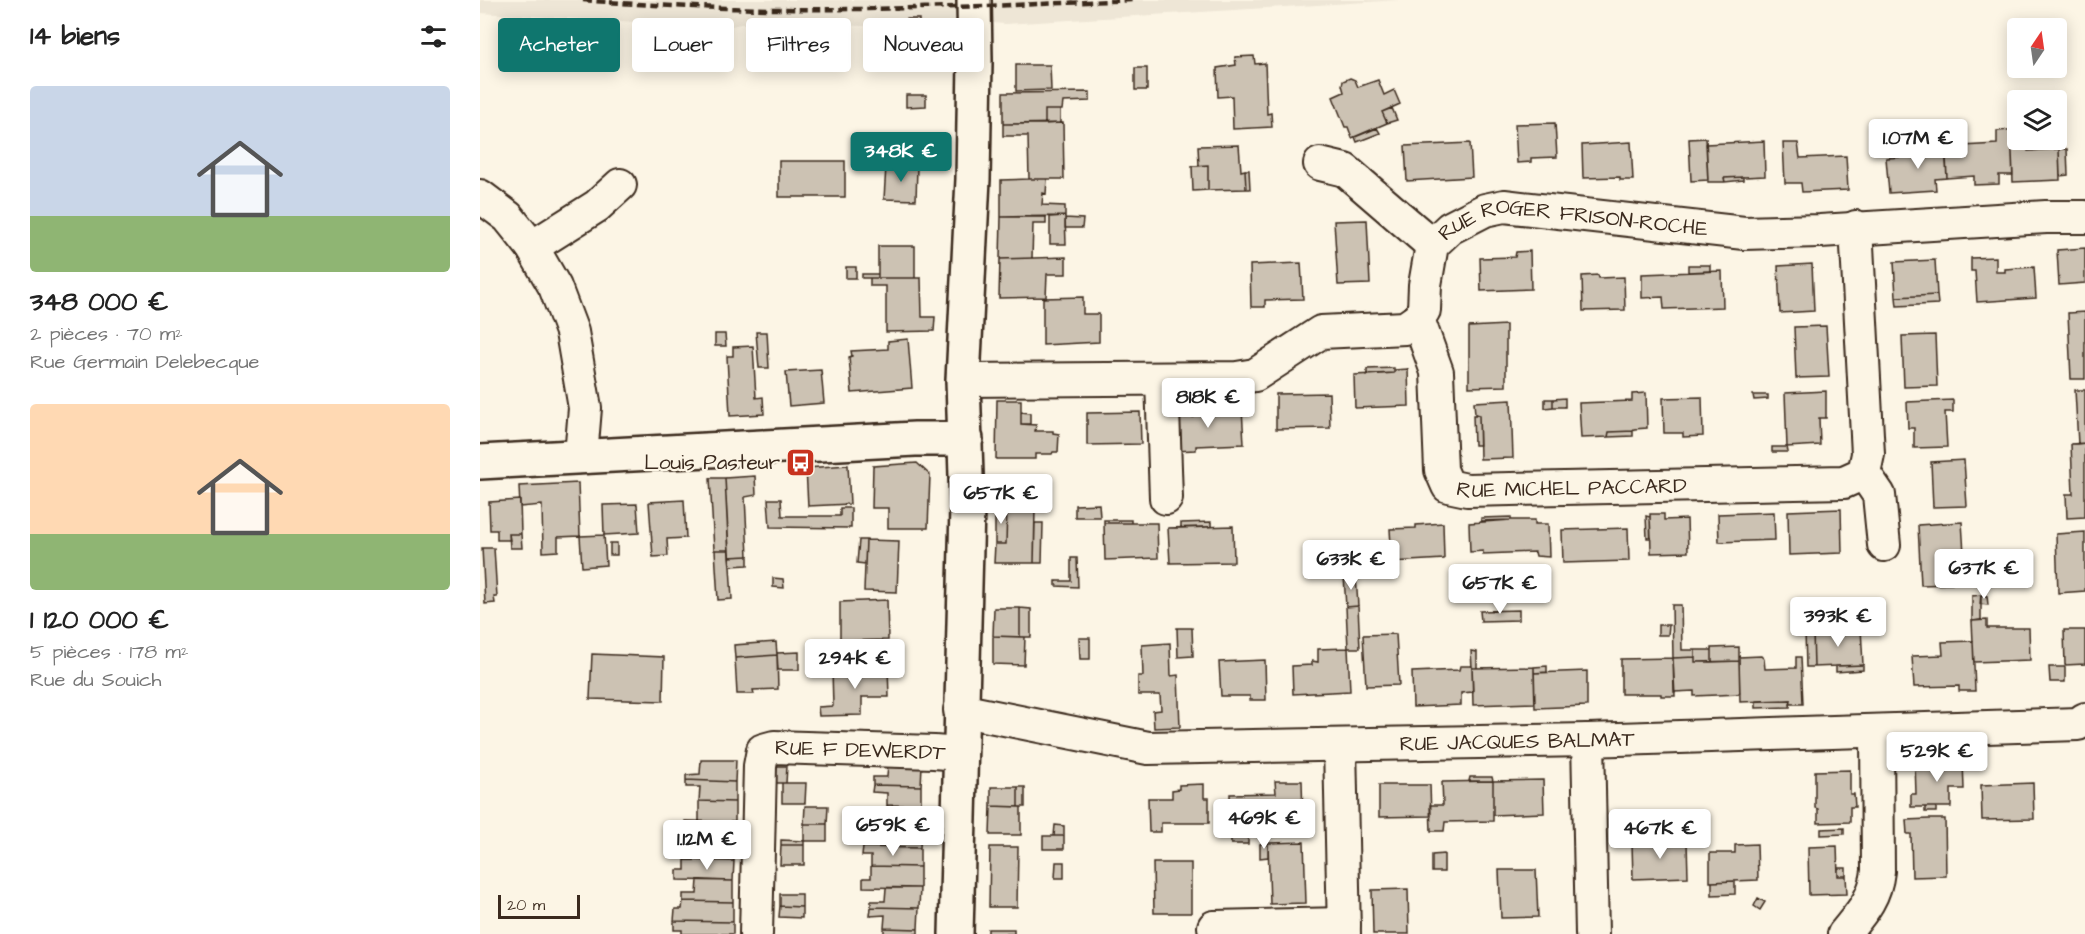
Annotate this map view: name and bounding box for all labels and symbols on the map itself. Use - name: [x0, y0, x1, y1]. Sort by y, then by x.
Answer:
- north arrow: [2007, 18, 2067, 78]
- pin: 1.07M €: [1863, 119, 1973, 170]
- pin: 348K €: [852, 132, 950, 183]
- street label: RUE ROGER FRISON-ROCHE: [1431, 191, 1710, 247]
- pin: 818K €: [1159, 378, 1257, 429]
- bus stop icon: Louis Pasteur: [785, 446, 817, 478]
- place label: Louis Pasteur: [644, 448, 780, 477]
- street label: RUE MICHEL PACCARD: [1454, 471, 1687, 505]
- pin: 657K €: [952, 474, 1050, 525]
- pin: 633K €: [1302, 540, 1400, 591]
- pin: 637K €: [1935, 549, 2033, 600]
- pin: 657K €: [1451, 564, 1549, 615]
- pin: 393K €: [1789, 597, 1887, 648]
- pin: 294K €: [806, 639, 904, 690]
- street label: RUE JACQUES BALMAT: [1399, 724, 1636, 758]
- pin: 529K €: [1888, 732, 1986, 783]
- street label: RUE F DEWERDT: [775, 733, 947, 767]
- pin: 469K €: [1215, 799, 1313, 850]
- pin: 659K €: [844, 806, 942, 857]
- pin: 467K €: [1611, 809, 1709, 860]
- pin: 1.12M €: [652, 820, 762, 871]
- scale bar: [498, 892, 580, 920]

